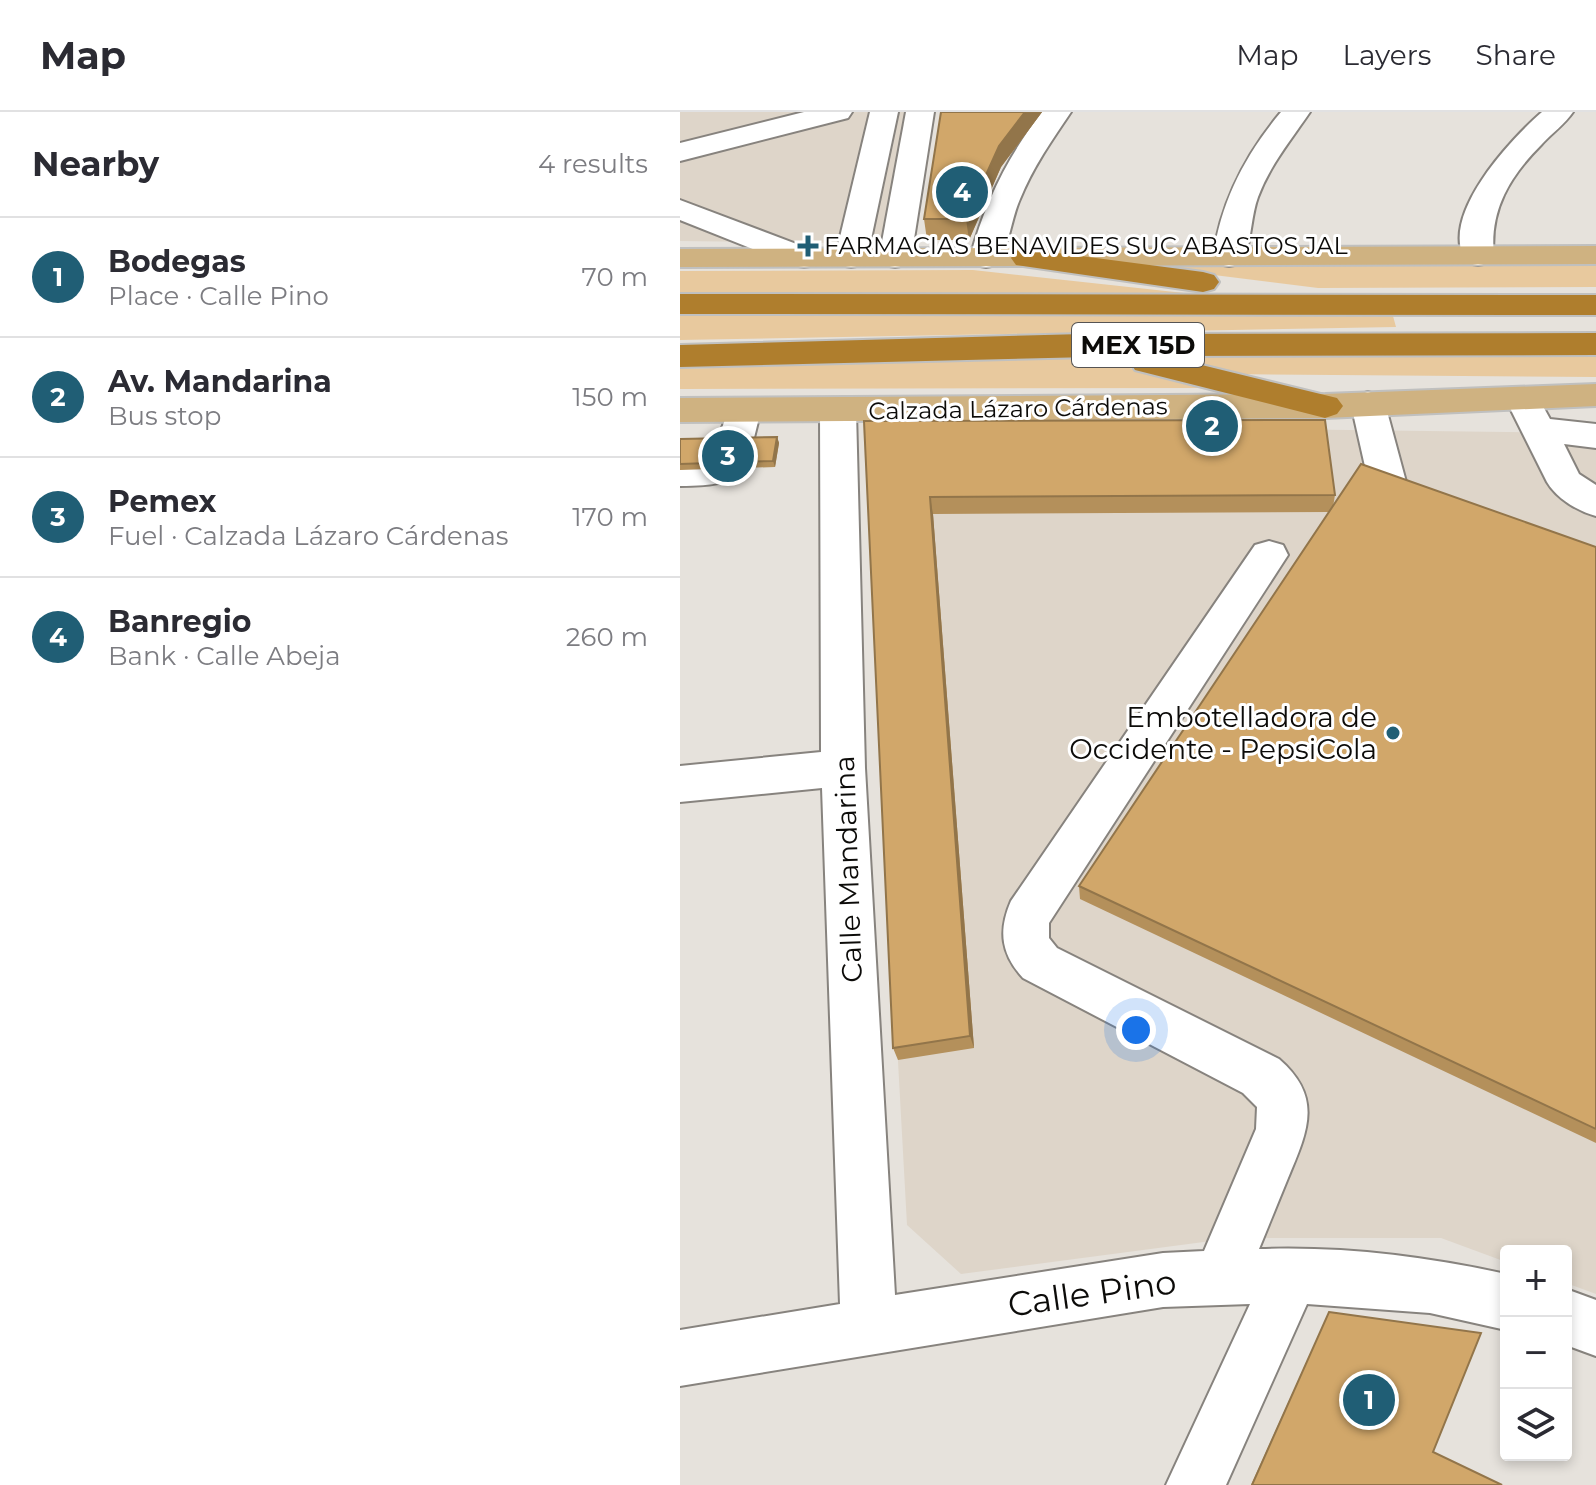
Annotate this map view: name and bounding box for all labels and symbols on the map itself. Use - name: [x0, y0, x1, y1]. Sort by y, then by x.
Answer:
- pin: 4: [936, 162, 988, 222]
- place label: FARMACIAS BENAVIDES SUC ABASTOS JAL: [824, 231, 1348, 260]
- marker: FARMACIAS BENAVIDES SUC ABASTOS JAL: [799, 237, 817, 255]
- road number: MEX 15D: [1072, 323, 1204, 367]
- street label: Calzada Lázaro Cárdenas: [868, 391, 1168, 426]
- pin: 2: [1186, 396, 1238, 456]
- pin: 3: [702, 426, 754, 486]
- place label: Embotelladora de Occidente - PepsiCola: [1069, 700, 1377, 766]
- marker: Embotelladora de Occidente - PepsiCola: [1384, 724, 1402, 742]
- street label: Calle Mandarina: [827, 755, 869, 983]
- your location: [1116, 1010, 1156, 1050]
- street label: Calle Pino: [1005, 1260, 1179, 1326]
- pin: 1: [1343, 1370, 1395, 1430]

